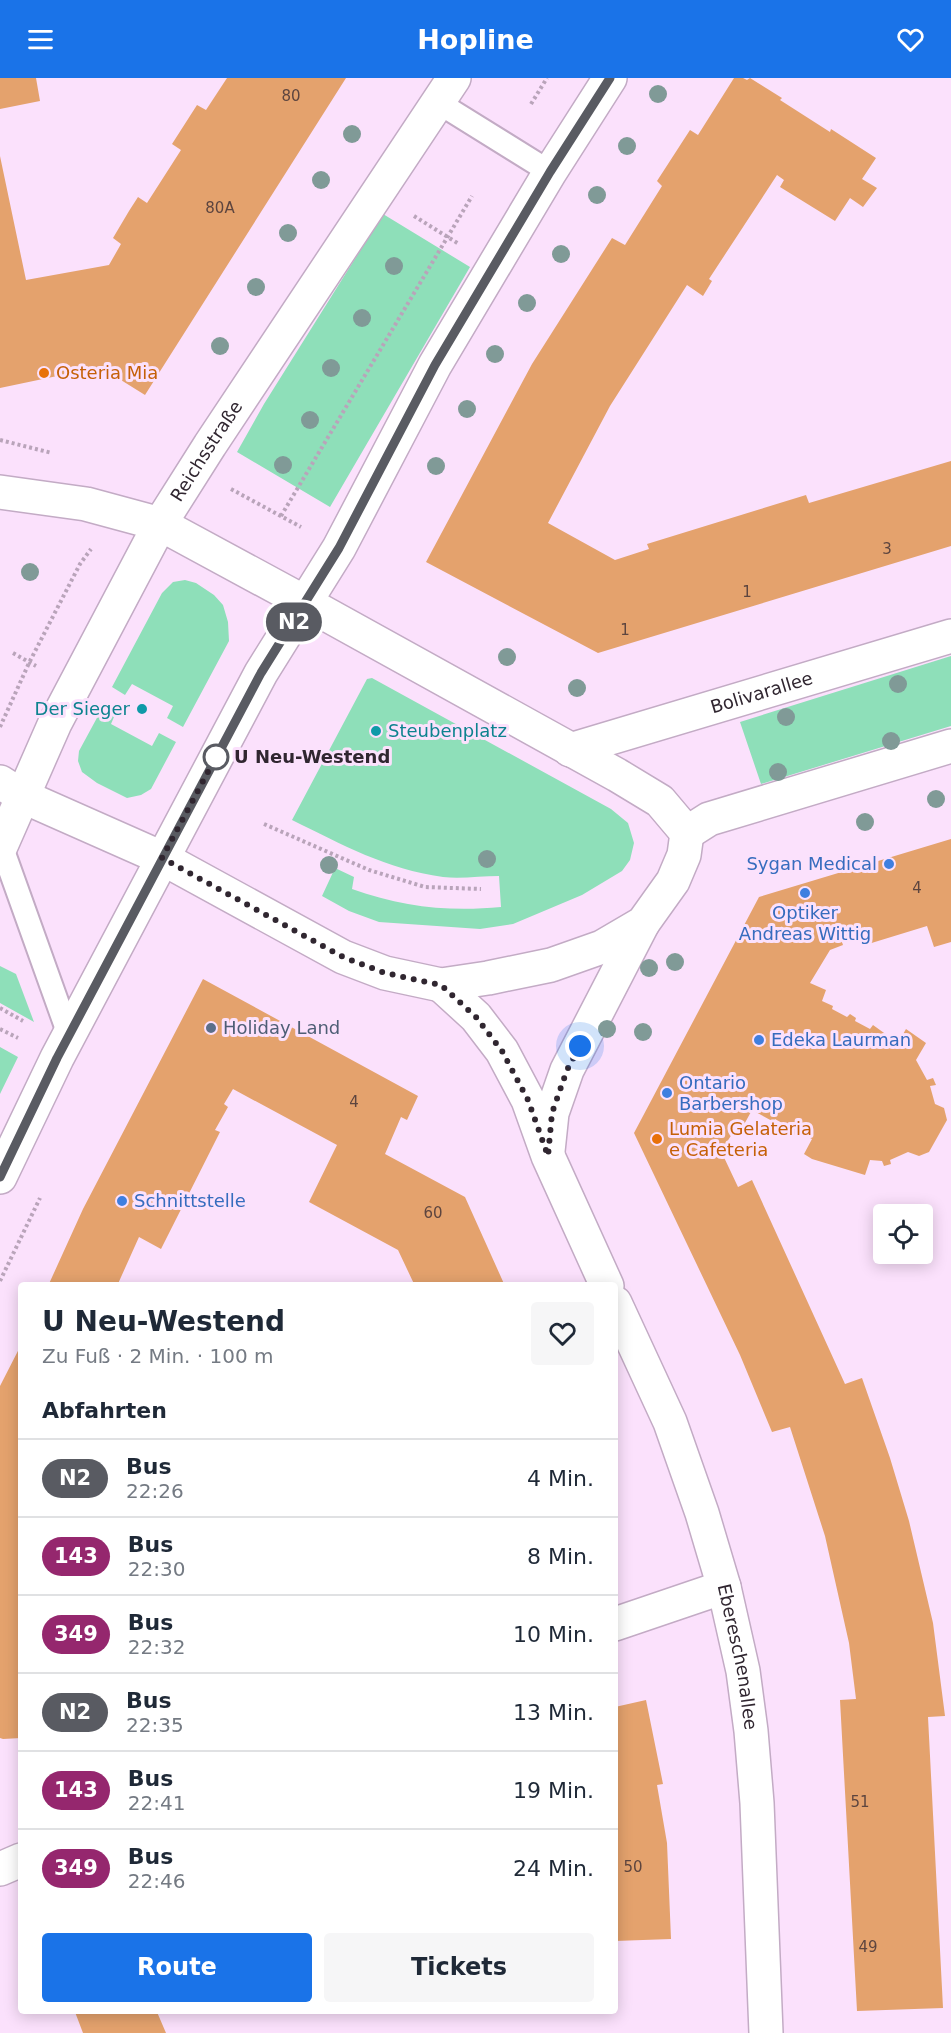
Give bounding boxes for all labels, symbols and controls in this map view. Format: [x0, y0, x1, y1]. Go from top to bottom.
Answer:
icon: menu [24, 23, 57, 56]
icon: heart [894, 23, 927, 56]
text: Hopline [417, 24, 534, 55]
house number: 80 [281, 87, 301, 105]
house number: 80A [205, 199, 235, 217]
place label: Osteria Mia [56, 362, 158, 383]
marker: Osteria Mia [37, 366, 51, 380]
street label: Reichsstraße [166, 397, 246, 505]
house number: 3 [882, 540, 892, 558]
house number: 1 [742, 583, 752, 601]
line badge: N2 [267, 602, 321, 642]
text: N2 [278, 610, 310, 634]
house number: 1 [620, 621, 630, 639]
street label: Bolivarallee [708, 667, 815, 717]
place label: Der Sieger [35, 698, 131, 719]
marker: Der Sieger [135, 702, 149, 716]
place label: Steubenplatz [388, 720, 507, 741]
marker: Steubenplatz [369, 724, 383, 738]
marker: U Neu-Westend [203, 744, 229, 770]
place label: U Neu-Westend [234, 746, 390, 767]
place label: Sygan Medical [746, 853, 877, 874]
marker: Sygan Medical [882, 857, 896, 871]
house number: 4 [912, 879, 922, 897]
marker: Optiker Andreas Wittig [798, 886, 812, 900]
place label: Optiker Andreas Wittig [739, 902, 871, 944]
place label: Holiday Land [223, 1017, 340, 1038]
marker: Holiday Land [204, 1021, 218, 1035]
place label: Edeka Laurman [771, 1029, 911, 1050]
your location [565, 1031, 595, 1061]
marker: Edeka Laurman [752, 1033, 766, 1047]
place label: Ontario Barbershop [679, 1072, 783, 1114]
marker: Ontario Barbershop [660, 1086, 674, 1100]
house number: 4 [349, 1093, 359, 1111]
place label: Lumia Gelateria e Cafeteria [669, 1118, 812, 1160]
marker: Lumia Gelateria e Cafeteria [650, 1132, 664, 1146]
place label: Schnittstelle [134, 1190, 246, 1211]
marker: Schnittstelle [115, 1194, 129, 1208]
house number: 60 [423, 1204, 443, 1222]
map controls [873, 1204, 933, 1264]
button: locate [873, 1204, 933, 1264]
button: heart [531, 1302, 594, 1365]
text: U Neu-Westend [42, 1305, 285, 1338]
text: Zu Fuß · 2 Min. · 100 m [42, 1344, 274, 1368]
text: Abfahrten [42, 1398, 167, 1423]
text: Bus [126, 1454, 172, 1479]
text: N2 [59, 1466, 91, 1490]
text: 4 Min. [527, 1466, 594, 1491]
text: 22:26 [126, 1479, 184, 1503]
text: Bus [128, 1532, 173, 1557]
text: 143 [54, 1544, 98, 1568]
text: 8 Min. [527, 1544, 594, 1569]
text: 22:30 [128, 1557, 185, 1581]
street label: Ebereschenallee [714, 1582, 762, 1731]
text: Bus [128, 1610, 173, 1635]
text: 349 [54, 1622, 98, 1646]
text: 10 Min. [513, 1622, 594, 1647]
text: 22:32 [128, 1635, 185, 1659]
text: Bus [126, 1688, 172, 1713]
text: N2 [59, 1700, 91, 1724]
text: 13 Min. [513, 1700, 594, 1725]
text: 22:35 [126, 1713, 184, 1737]
text: Bus [128, 1766, 173, 1791]
text: 143 [54, 1778, 98, 1802]
text: 19 Min. [513, 1778, 594, 1803]
text: 22:41 [128, 1791, 185, 1815]
house number: 51 [850, 1793, 870, 1811]
text: Bus [128, 1844, 173, 1869]
text: 349 [54, 1856, 98, 1880]
text: 24 Min. [513, 1856, 594, 1881]
house number: 50 [623, 1858, 643, 1876]
text: 22:46 [128, 1869, 185, 1893]
button: Route [42, 1933, 312, 2002]
button: Tickets [324, 1933, 594, 2002]
house number: 49 [858, 1938, 878, 1956]

